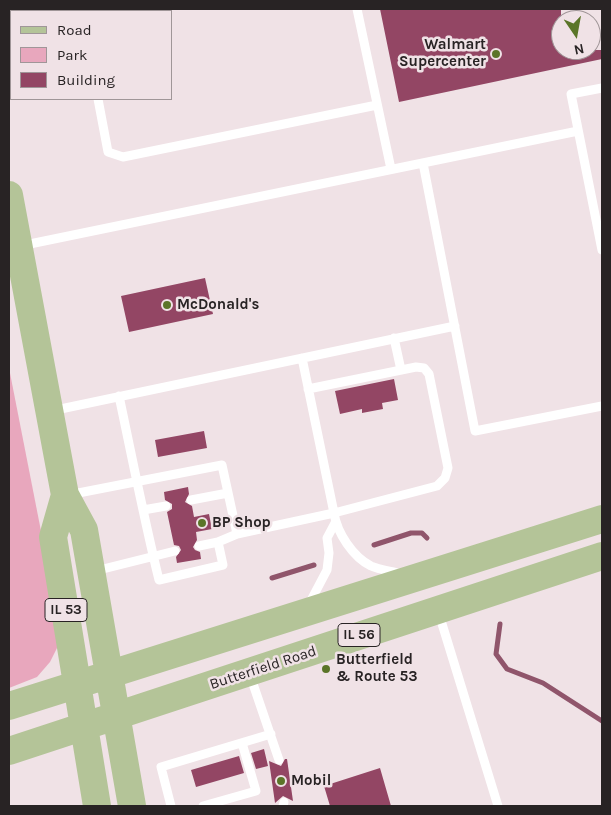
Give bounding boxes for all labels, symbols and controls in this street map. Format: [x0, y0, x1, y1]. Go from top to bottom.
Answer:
legend [10, 10, 172, 100]
north arrow [551, 10, 601, 60]
text: Road [57, 21, 92, 39]
place label: Walmart Supercenter [399, 36, 486, 71]
text: N [572, 40, 586, 59]
text: Park [57, 46, 87, 64]
marker: Walmart Supercenter [490, 48, 502, 60]
text: Building [57, 71, 115, 89]
place label: McDonald's [177, 296, 259, 314]
marker: McDonald's [161, 299, 173, 311]
place label: BP Shop [212, 514, 271, 532]
marker: BP Shop [196, 517, 208, 529]
road number: IL 53 [45, 598, 87, 622]
road number: IL 56 [338, 624, 380, 646]
street label: Butterfield Road [207, 642, 319, 694]
place label: Butterfield & Route 53 [336, 651, 418, 686]
marker: Butterfield & Route 53 [320, 663, 332, 675]
place label: Mobil [291, 772, 331, 790]
marker: Mobil [275, 775, 287, 787]

